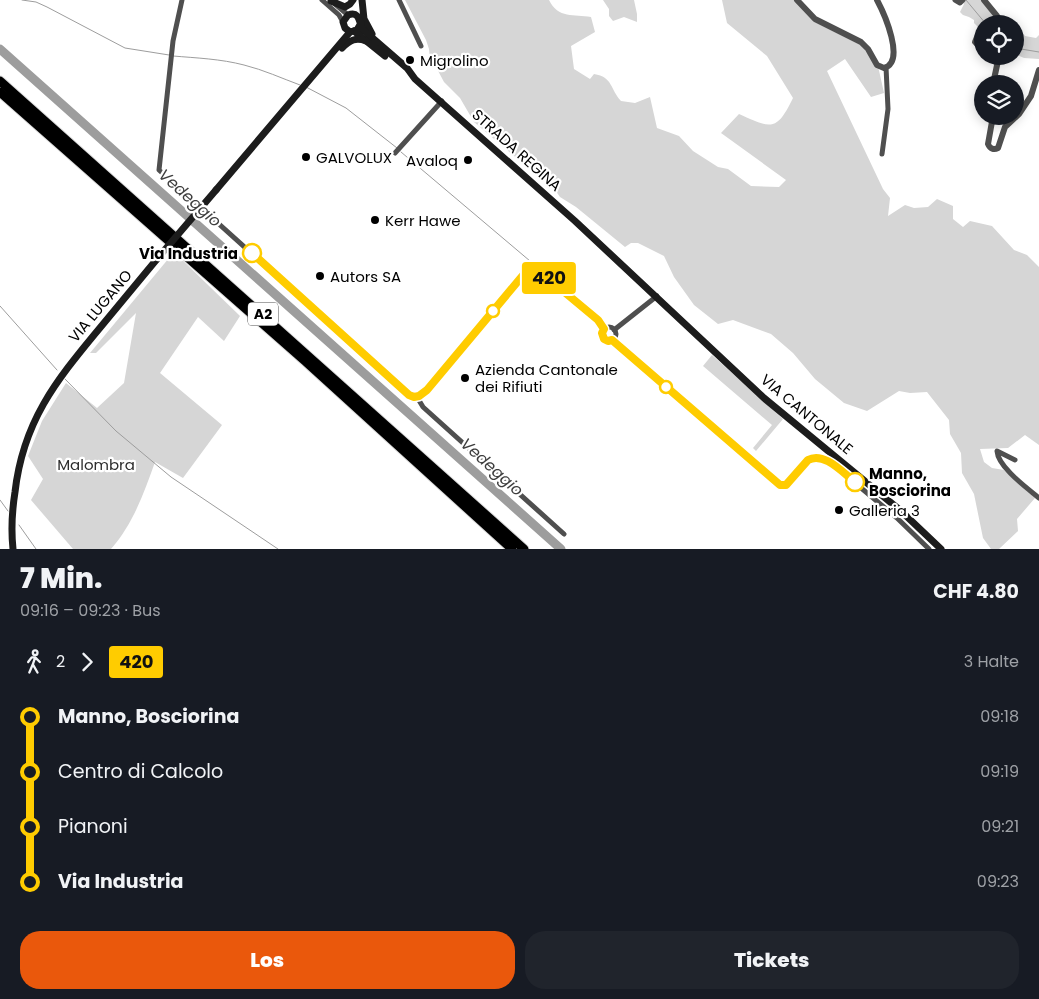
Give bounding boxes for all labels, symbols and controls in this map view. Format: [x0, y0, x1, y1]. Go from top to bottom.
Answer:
map controls [974, 15, 1024, 125]
button: locate [974, 15, 1024, 65]
place label: Migrolino [420, 50, 489, 71]
marker: Migrolino [404, 54, 416, 66]
button: layers [974, 75, 1024, 125]
street label: STRADA REGINA [468, 104, 566, 196]
place label: GALVOLUX [316, 147, 392, 168]
place label: Avaloq [406, 150, 458, 171]
marker: GALVOLUX [300, 151, 312, 163]
marker: Avaloq [462, 154, 474, 166]
water label: Vedeggio [154, 164, 226, 232]
place label: Kerr Hawe [385, 210, 461, 231]
marker: Kerr Hawe [369, 214, 381, 226]
place label: Via Industria [139, 243, 238, 264]
marker: Via Industria [242, 243, 262, 263]
line badge: 420 [520, 262, 578, 294]
street label: VIA LUGANO [63, 265, 137, 347]
text: 420 [532, 265, 566, 290]
place label: Autors SA [330, 266, 401, 287]
marker: Autors SA [314, 270, 326, 282]
road number: A2 [248, 302, 278, 326]
unlabelled marker [486, 304, 500, 318]
place label: Azienda Cantonale dei Rifiuti [475, 359, 618, 397]
street label: VIA CANTONALE [756, 369, 858, 459]
marker: Azienda Cantonale dei Rifiuti [459, 372, 471, 384]
unlabelled marker [659, 380, 673, 394]
water label: Vedeggio [456, 433, 528, 501]
park label: Malombra [57, 454, 135, 475]
place label: Manno, Bosciorina [869, 463, 951, 501]
marker: Manno, Bosciorina [845, 472, 865, 492]
place label: Galleria 3 [849, 500, 920, 521]
marker: Galleria 3 [833, 504, 845, 516]
text: 7 Min. [20, 559, 102, 598]
text: CHF 4.80 [933, 578, 1019, 605]
text: 09:16 – 09:23 · Bus [20, 599, 161, 622]
icon: walk [20, 648, 48, 676]
icon: forward [73, 648, 101, 676]
text: 420 [119, 649, 153, 674]
text: 2 [56, 650, 65, 673]
text: 3 Halte [964, 650, 1019, 673]
text: Manno, Bosciorina [58, 703, 239, 730]
text: 09:18 [980, 705, 1019, 728]
text: Centro di Calcolo [58, 758, 223, 785]
text: 09:19 [980, 760, 1019, 783]
text: Pianoni [58, 813, 128, 840]
text: 09:21 [981, 815, 1019, 838]
text: Via Industria [58, 868, 183, 895]
text: 09:23 [977, 870, 1019, 893]
button: Los [20, 931, 515, 989]
button: Tickets [525, 931, 1019, 989]

